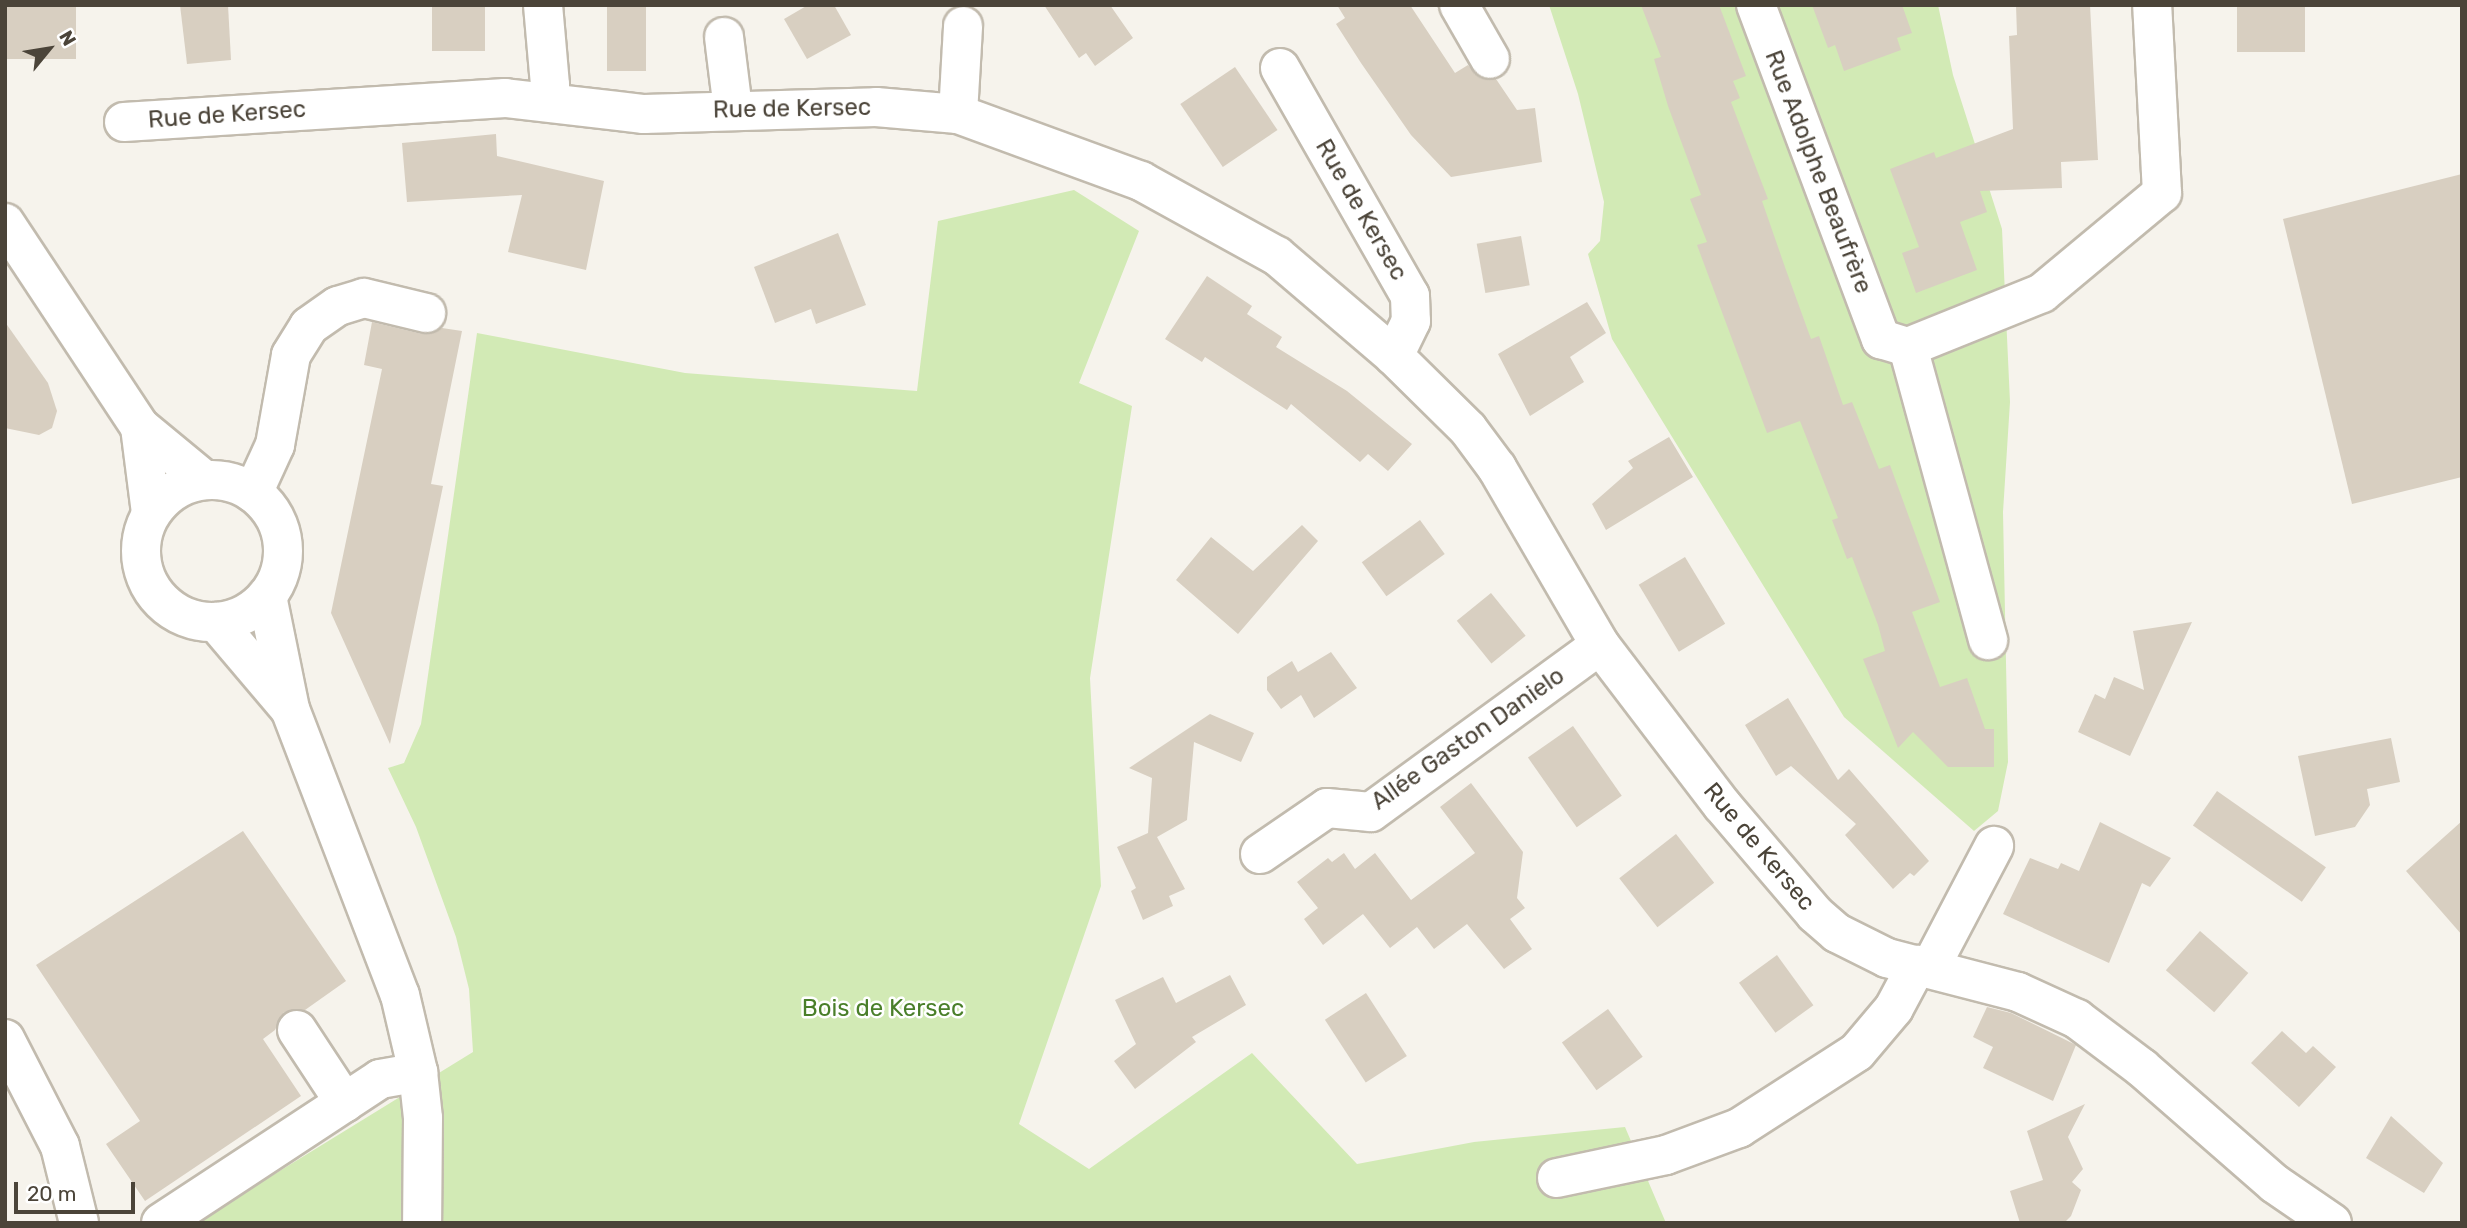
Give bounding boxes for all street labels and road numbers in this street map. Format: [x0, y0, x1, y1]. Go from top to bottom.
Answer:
street label: Rue Adolphe Beaufrère [1758, 46, 1878, 298]
street label: Rue de Kersec [713, 93, 871, 125]
street label: Rue de Kersec [147, 95, 307, 135]
street label: Rue de Kersec [1309, 134, 1413, 286]
street label: Allée Gaston Danielo [1366, 662, 1570, 816]
street label: Rue de Kersec [1697, 777, 1821, 917]

